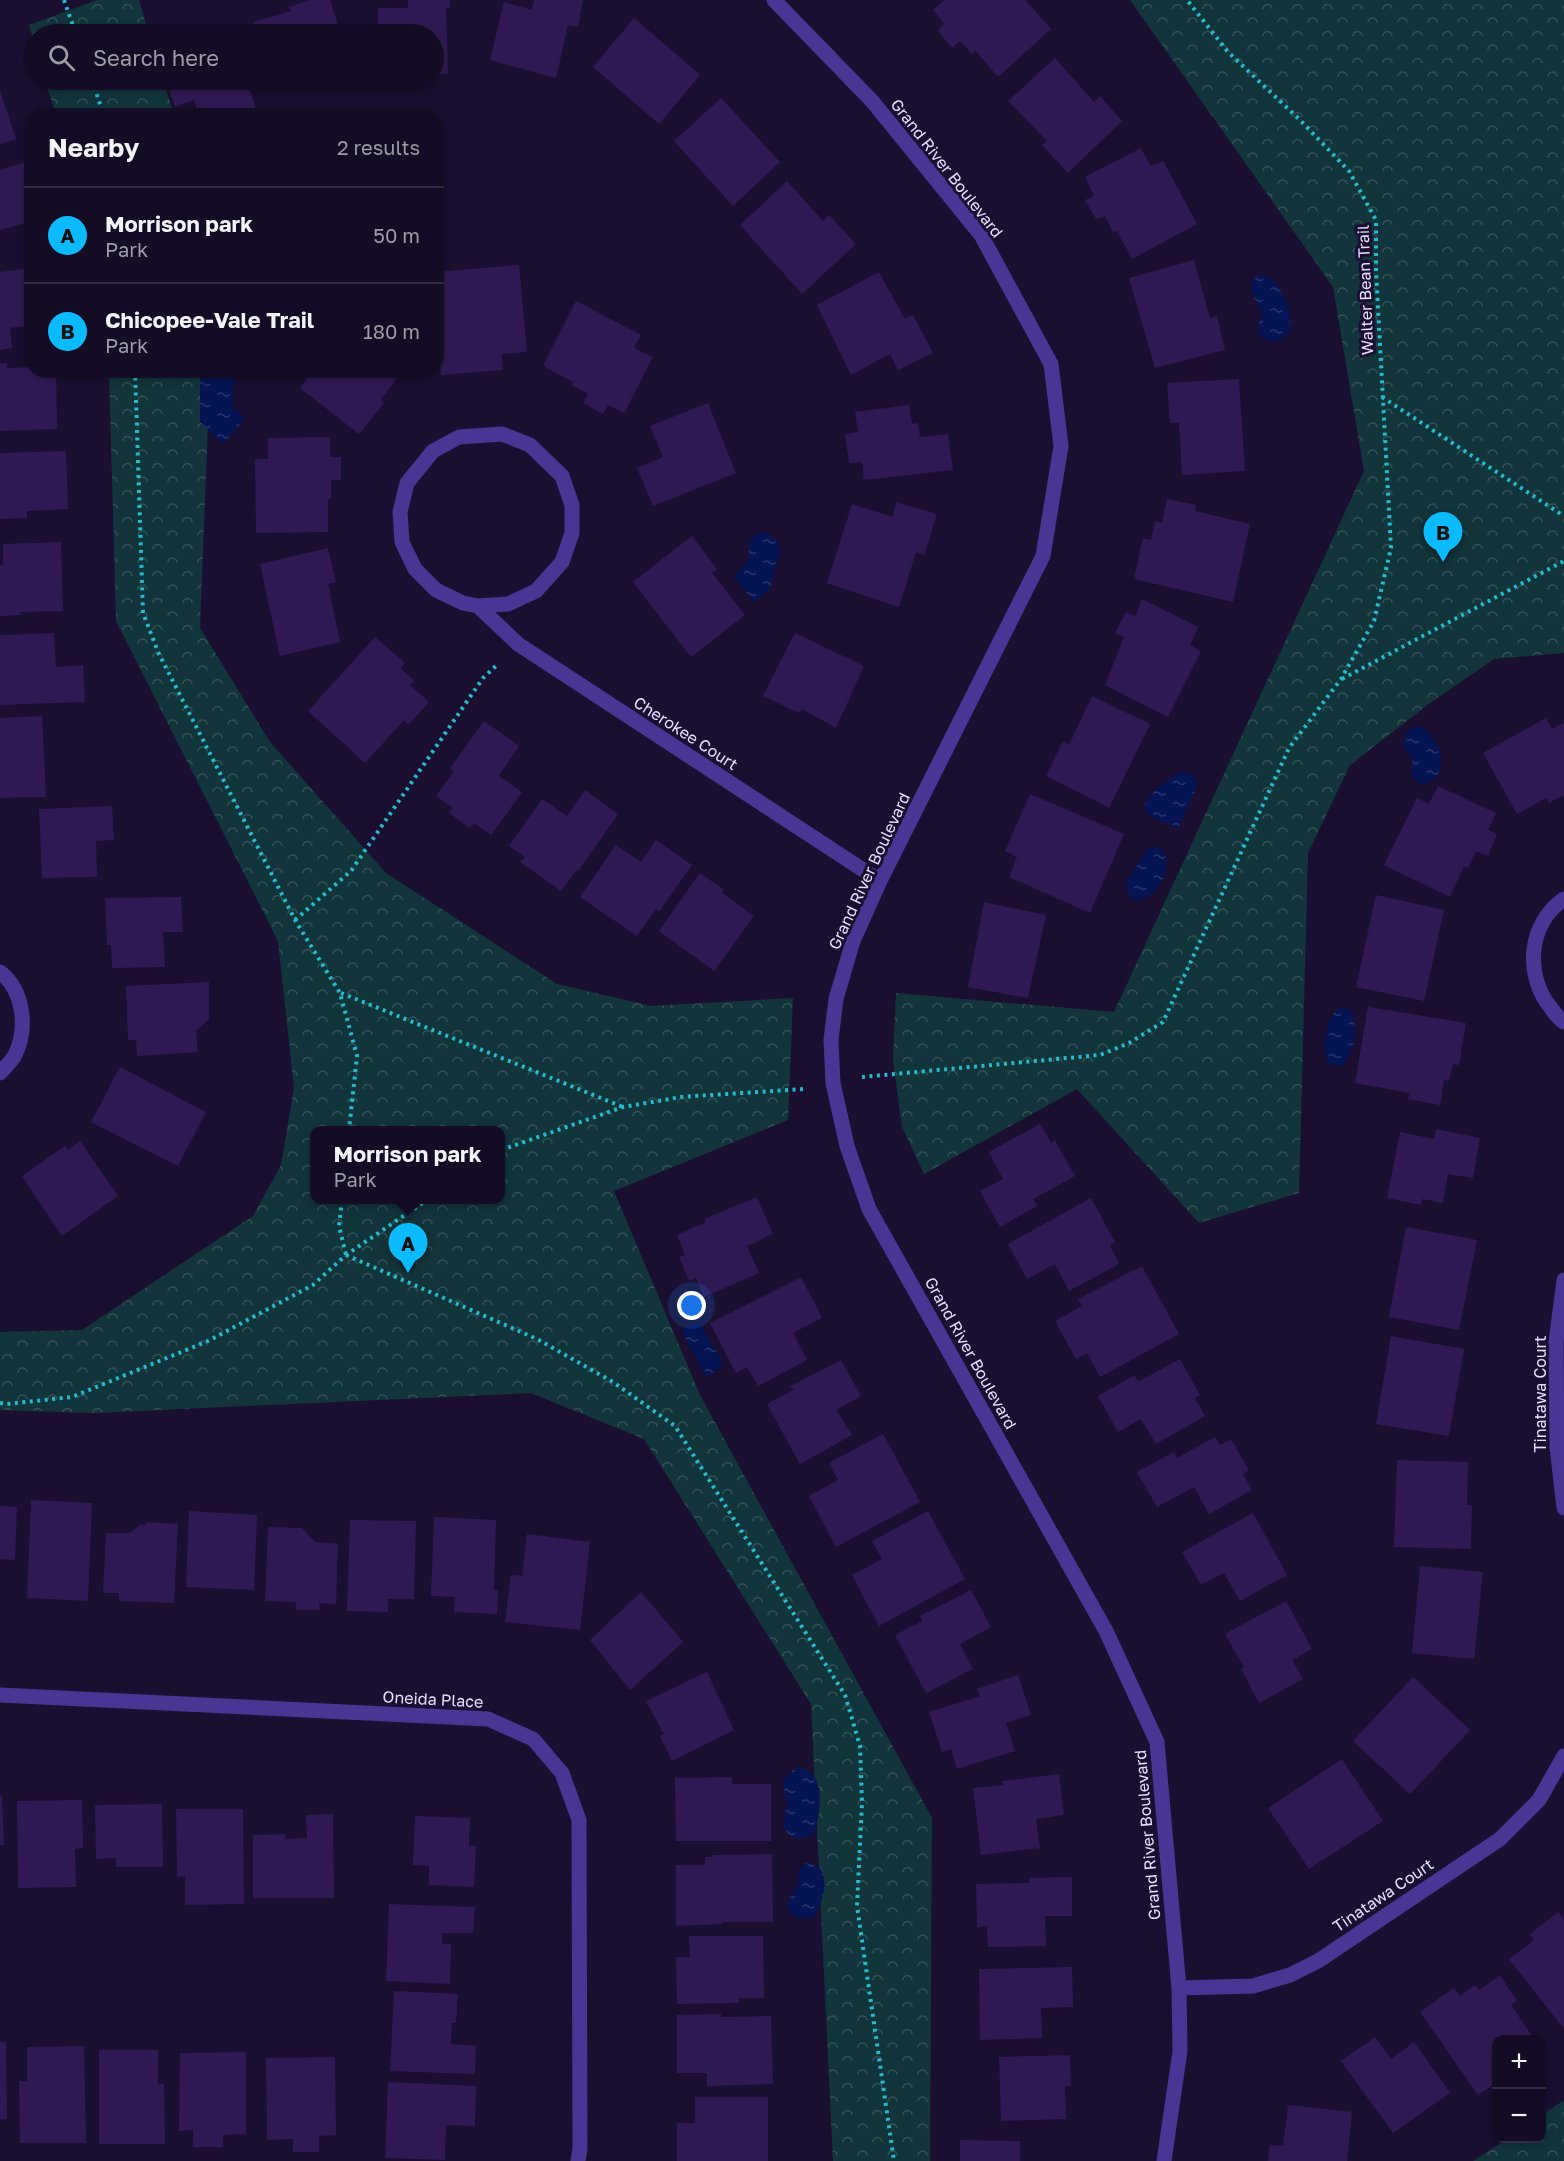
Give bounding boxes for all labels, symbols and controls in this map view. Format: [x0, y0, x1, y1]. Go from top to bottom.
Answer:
search box [24, 24, 444, 90]
icon: search [45, 41, 78, 74]
text: Search here [93, 44, 219, 71]
street label: Grand River Boulevard [887, 95, 1007, 241]
text: Nearby [48, 132, 139, 163]
text: 2 results [337, 135, 420, 159]
text: Morrison park [105, 210, 253, 237]
text: A [60, 223, 75, 247]
text: 50 m [373, 223, 420, 247]
street label: Walter Bean Trail [1353, 225, 1377, 355]
text: Park [105, 237, 148, 261]
text: Chicopee-Vale Trail [105, 306, 314, 333]
text: B [60, 319, 75, 343]
text: 180 m [363, 319, 420, 343]
text: Park [105, 333, 148, 357]
pin: B [1424, 512, 1462, 562]
street label: Cherokee Court [630, 692, 742, 774]
street label: Grand River Boulevard [824, 789, 914, 953]
popup [310, 1126, 505, 1204]
text: Morrison park [334, 1140, 481, 1167]
text: Park [334, 1167, 377, 1191]
pin: A [388, 1224, 428, 1273]
street label: Grand River Boulevard [921, 1273, 1021, 1433]
your location [677, 1291, 706, 1320]
street label: Tinatawa Court [1530, 1335, 1550, 1453]
street label: Oneida Place [382, 1686, 484, 1712]
street label: Grand River Boulevard [1130, 1749, 1164, 1921]
street label: Tinatawa Court [1329, 1854, 1437, 1936]
map controls [1492, 2035, 1546, 2143]
button: + [1492, 2035, 1546, 2089]
button: − [1492, 2089, 1546, 2143]

